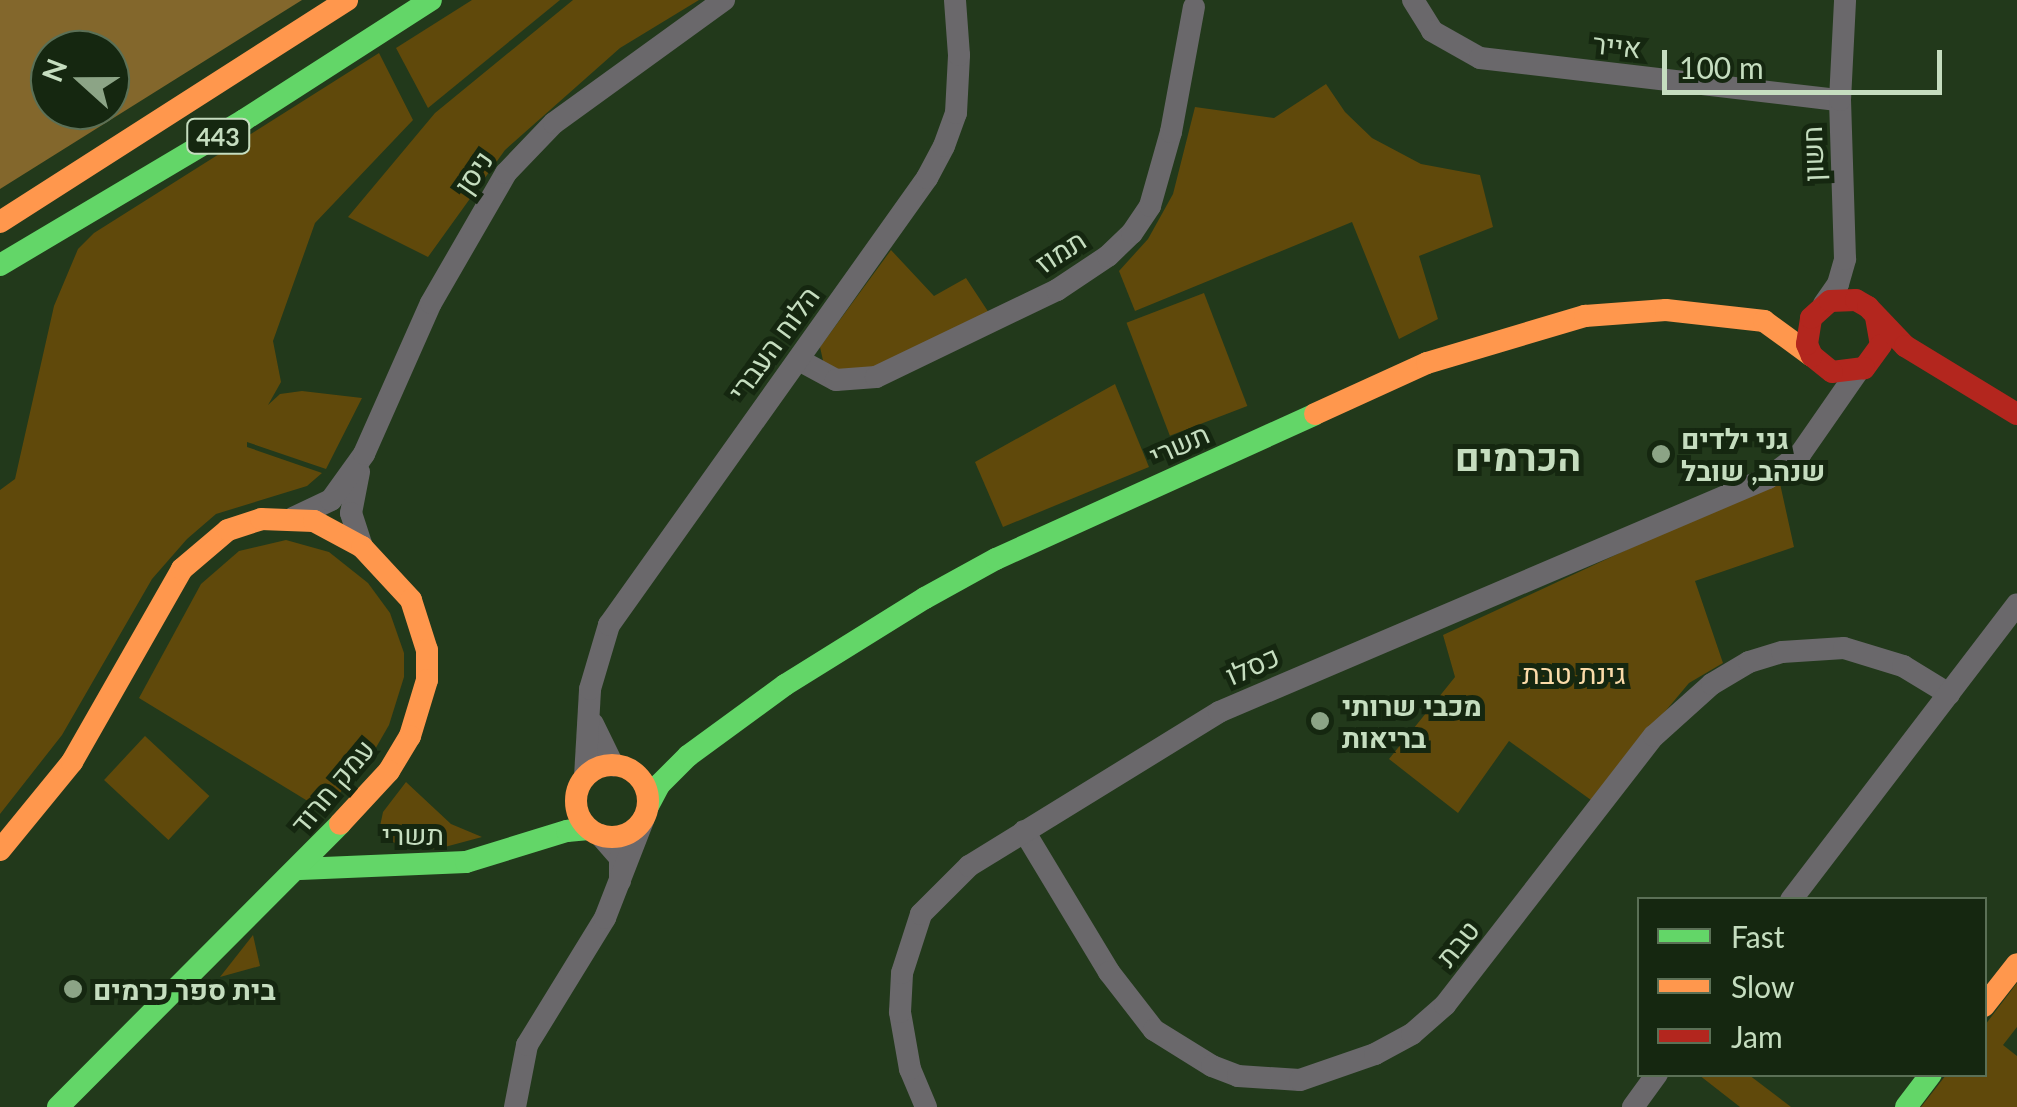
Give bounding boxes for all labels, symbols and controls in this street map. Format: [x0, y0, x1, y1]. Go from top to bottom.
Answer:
street label: אייר [1591, 26, 1643, 64]
north arrow [30, 30, 130, 130]
scale bar [1667, 30, 1947, 92]
text: 100 m [1679, 49, 1764, 85]
text: N [34, 54, 74, 86]
road number: 443 [186, 116, 250, 156]
street label: חשון [1794, 126, 1830, 182]
street label: ניסן [446, 144, 500, 200]
street label: תמוז [1028, 222, 1092, 280]
street label: הלוח העברי [720, 279, 826, 407]
street label: תשרי [1144, 416, 1214, 472]
place label: גני ילדים שנהב, שובל [1681, 421, 1825, 487]
district label: הכרמים [1455, 434, 1581, 480]
marker: גני ילדים שנהב, שובל [1650, 443, 1672, 465]
street label: כסלו [1220, 638, 1284, 692]
park label: גינת טבת [1522, 656, 1626, 690]
place label: מכבי שרותי בריאות [1342, 688, 1482, 754]
marker: מכבי שרותי בריאות [1307, 708, 1333, 734]
street label: עמק חרוד [283, 732, 381, 840]
street label: תשרי [382, 817, 444, 851]
legend [1637, 897, 1987, 1077]
street label: טבת [1428, 913, 1486, 973]
text: Fast [1731, 918, 1785, 954]
text: Slow [1731, 968, 1794, 1004]
place label: בית ספר כרמים [93, 972, 276, 1006]
marker: בית ספר כרמים [62, 978, 84, 1000]
text: Jam [1731, 1018, 1783, 1054]

